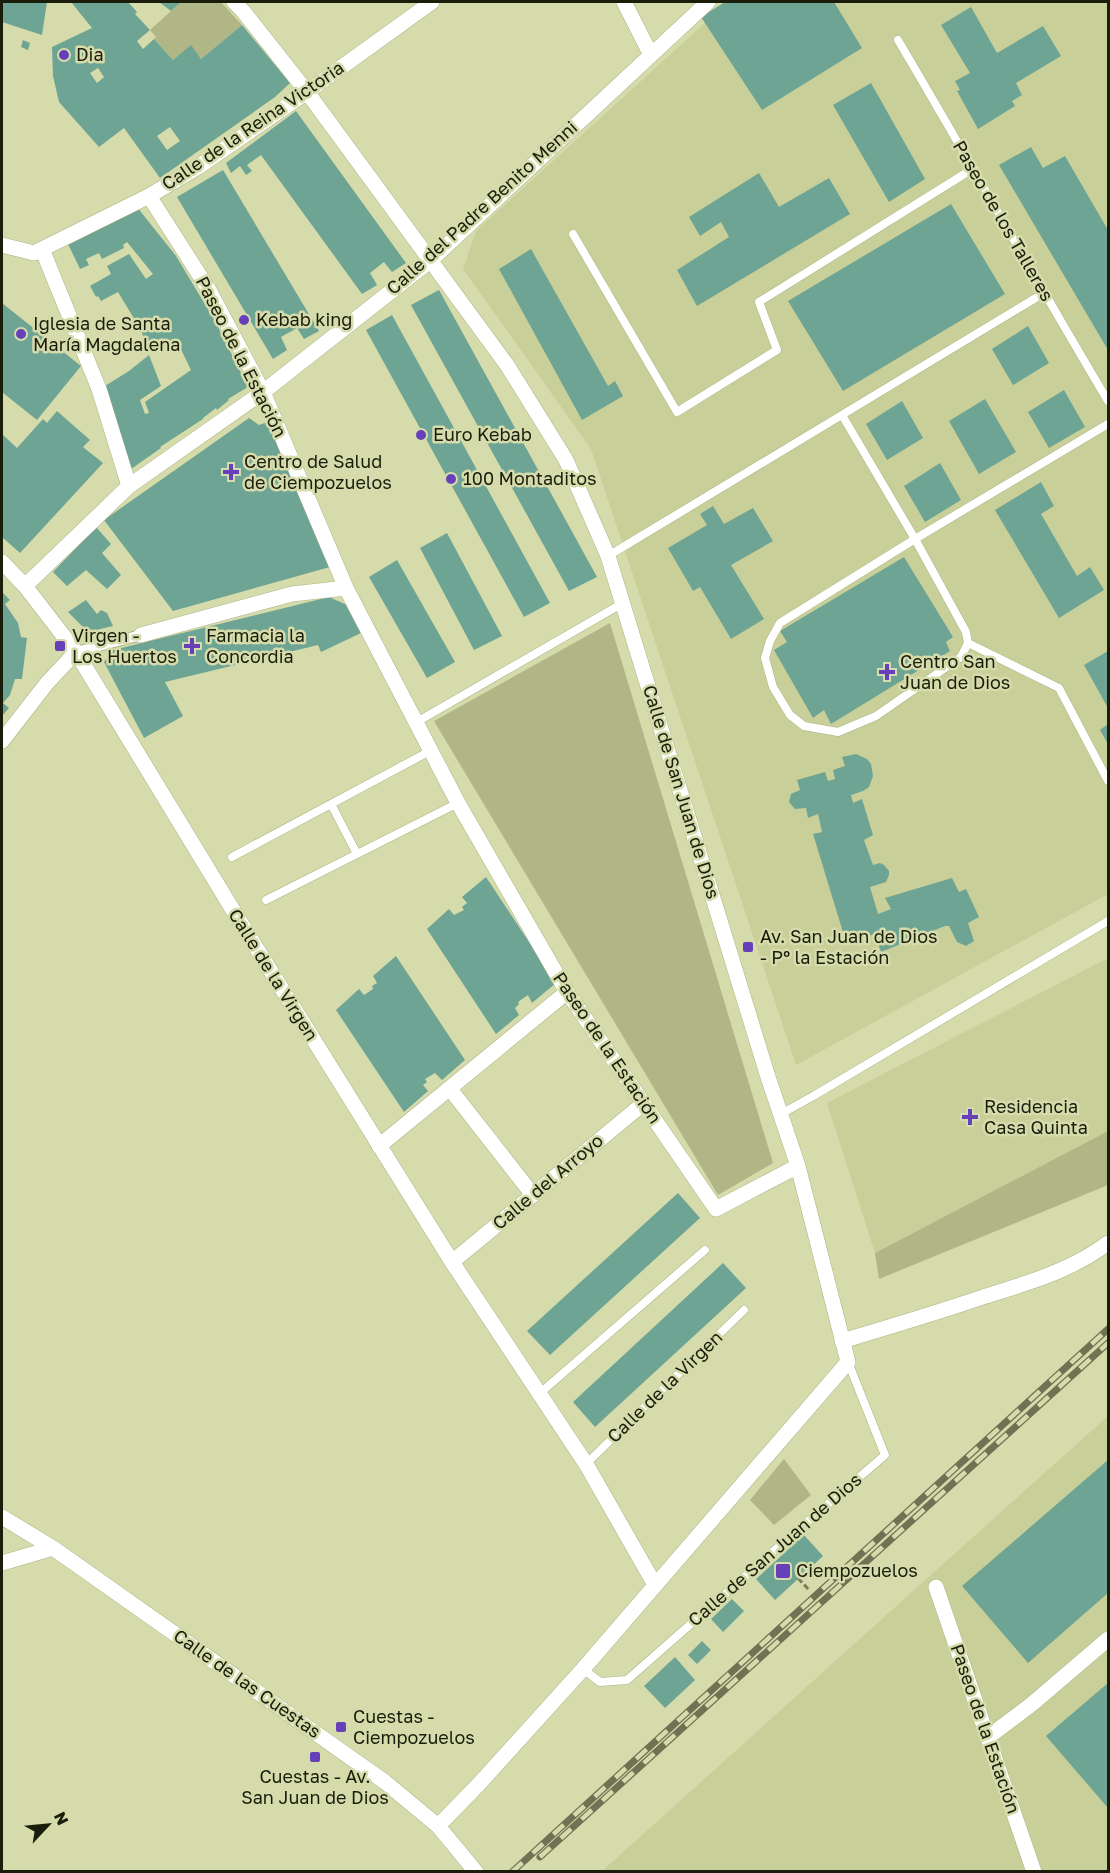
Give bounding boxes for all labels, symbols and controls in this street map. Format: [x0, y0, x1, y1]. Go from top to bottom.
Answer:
place label: Dia [76, 43, 104, 65]
marker: Dia [57, 48, 71, 62]
street label: Calle de la Reina Victoria [157, 56, 348, 194]
street label: Calle del Padre Benito Menni [381, 116, 581, 299]
street label: Paseo de los Talleres [949, 136, 1059, 305]
street label: Paseo de la Estación [192, 272, 292, 441]
place label: Kebab king [256, 308, 352, 330]
place label: Iglesia de Santa María Magdalena [33, 312, 180, 355]
marker: Kebab king [237, 313, 251, 327]
marker: Iglesia de Santa María Magdalena [14, 327, 28, 341]
place label: Euro Kebab [433, 423, 532, 445]
marker: Euro Kebab [414, 428, 428, 442]
place label: Centro de Salud de Ciempozuelos [244, 450, 392, 493]
marker: Centro de Salud de Ciempozuelos [222, 463, 240, 481]
place label: 100 Montaditos [463, 467, 597, 489]
marker: 100 Montaditos [444, 472, 458, 486]
place label: Virgen - Los Huertos [72, 624, 177, 667]
place label: Farmacia la Concordia [206, 624, 305, 667]
marker: Farmacia la Concordia [183, 637, 201, 655]
marker: Virgen - Los Huertos [53, 639, 67, 653]
place label: Centro San Juan de Dios [900, 650, 1010, 693]
marker: Centro San Juan de Dios [878, 663, 896, 681]
street label: Calle de San Juan de Dios [639, 682, 725, 901]
street label: Calle de la Virgen [224, 904, 323, 1045]
place label: Av. San Juan de Dios - Pº la Estación [760, 925, 938, 968]
marker: Av. San Juan de Dios - Pº la Estación [741, 940, 755, 954]
street label: Paseo de la Estación [549, 968, 667, 1127]
place label: Residencia Casa Quinta [984, 1095, 1088, 1138]
marker: Residencia Casa Quinta [961, 1108, 979, 1126]
street label: Calle del Arroyo [488, 1129, 607, 1234]
street label: Calle de la Virgen [602, 1326, 726, 1447]
street label: Calle de San Juan de Dios [683, 1468, 865, 1630]
place label: Ciempozuelos [796, 1559, 918, 1581]
marker: Ciempozuelos [774, 1562, 792, 1580]
street label: Calle de las Cuestas [170, 1624, 325, 1742]
street label: Paseo de la Estación [947, 1641, 1025, 1816]
place label: Cuestas - Ciempozuelos [353, 1705, 475, 1748]
marker: Cuestas - Ciempozuelos [334, 1720, 348, 1734]
marker: Cuestas - Av. San Juan de Dios [308, 1750, 322, 1764]
place label: Cuestas - Av. San Juan de Dios [241, 1765, 389, 1808]
north arrow [18, 1795, 78, 1855]
text: N [50, 1809, 73, 1828]

